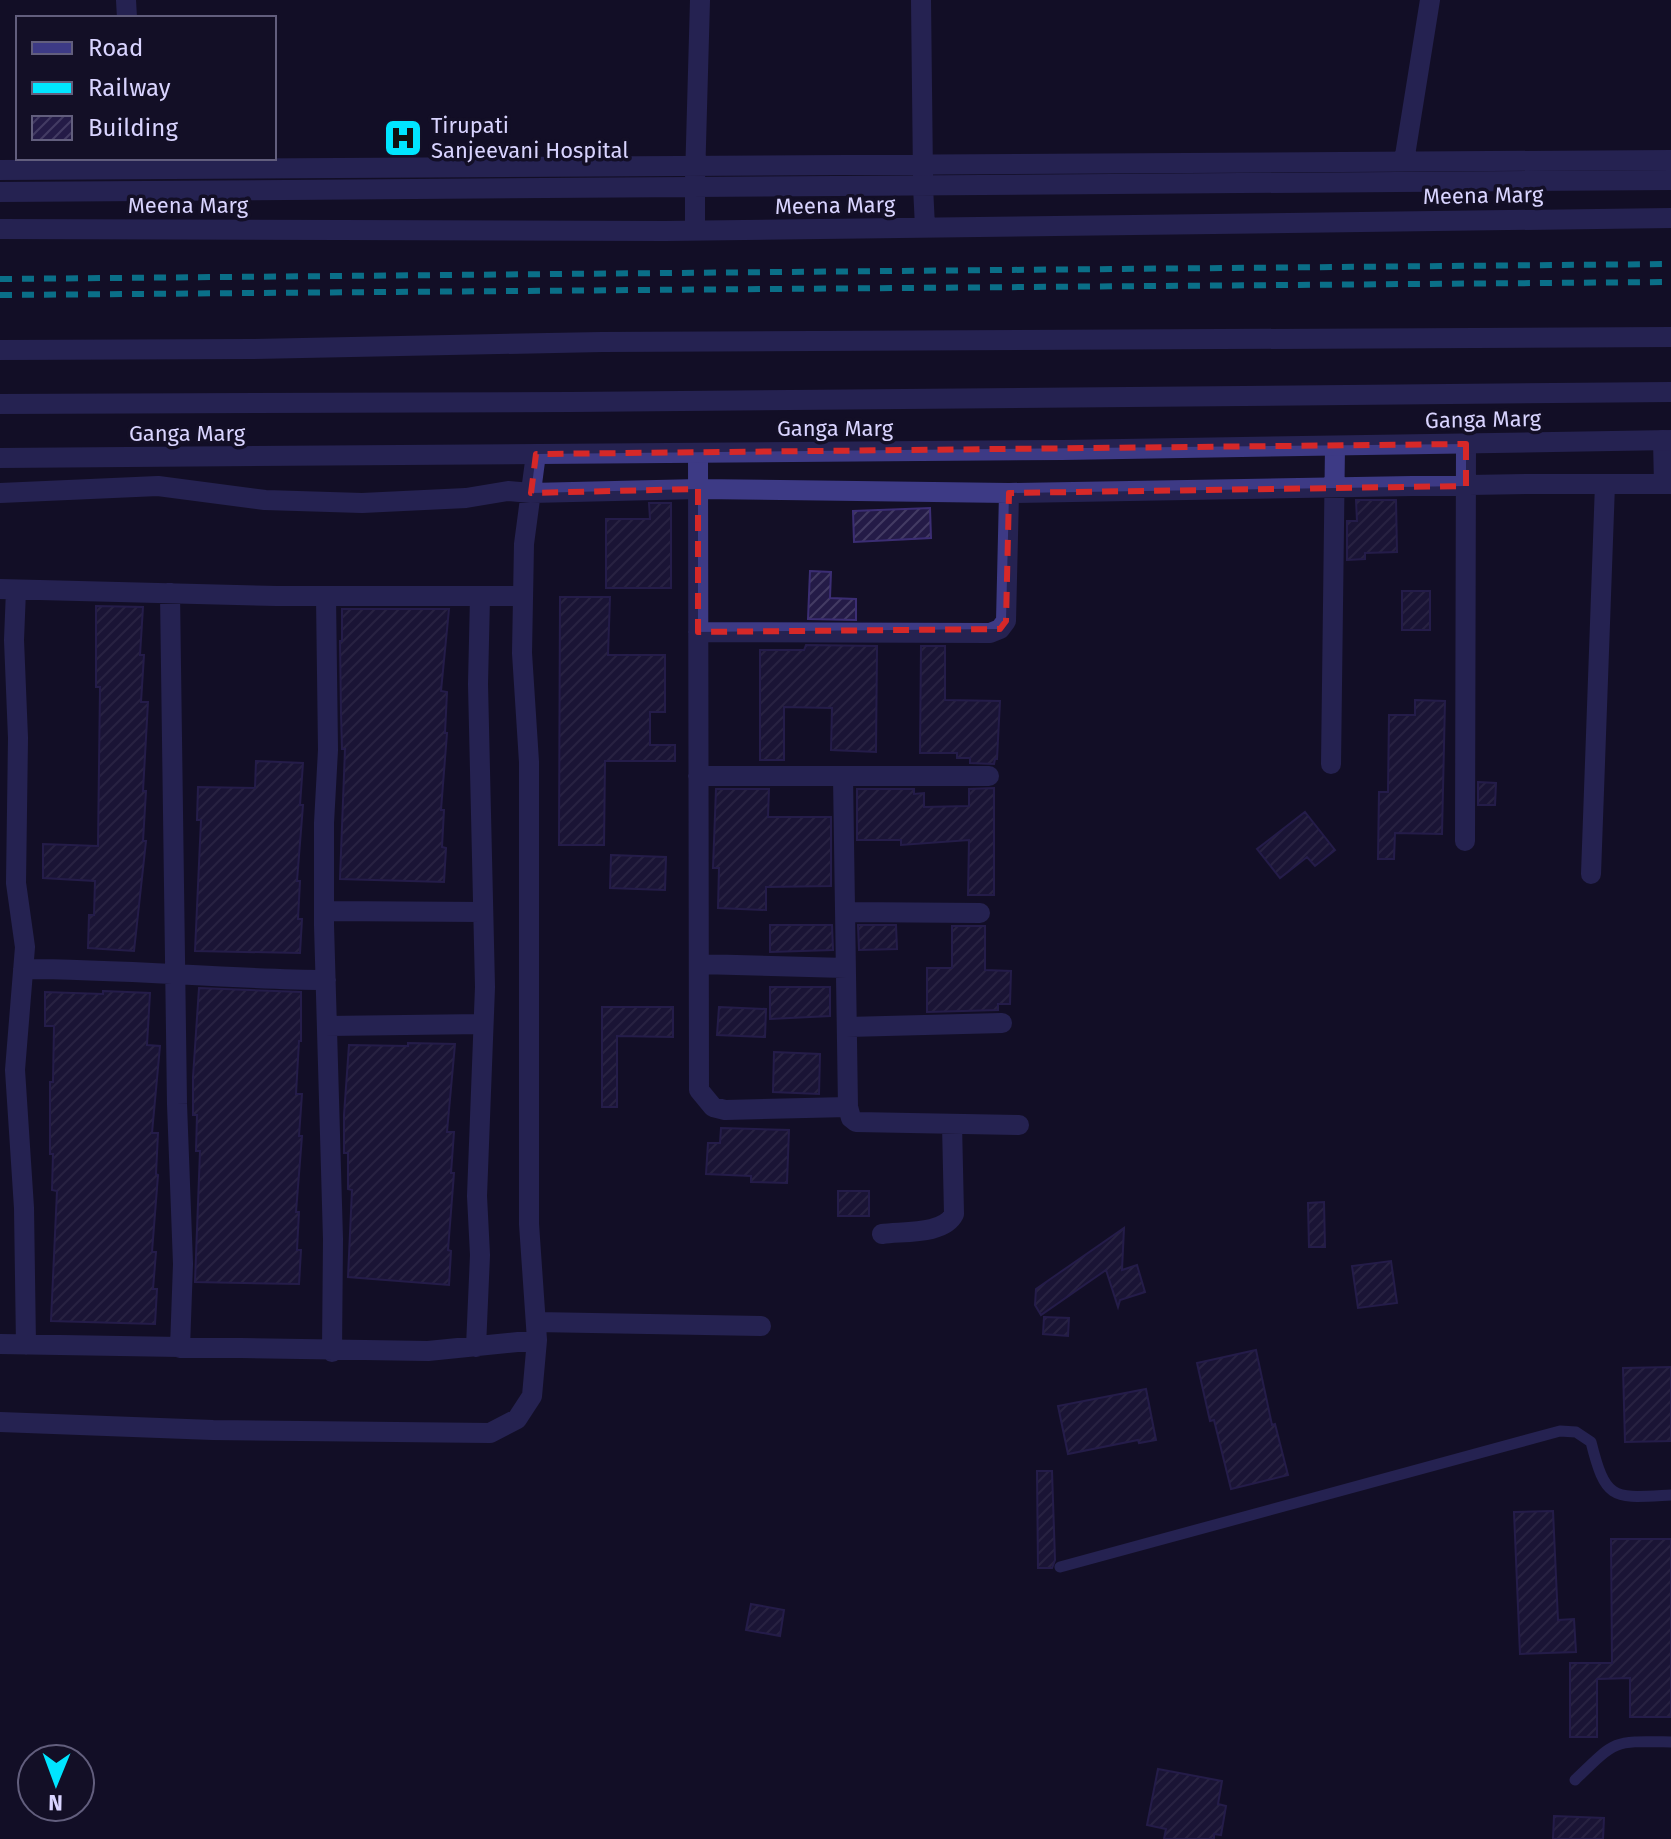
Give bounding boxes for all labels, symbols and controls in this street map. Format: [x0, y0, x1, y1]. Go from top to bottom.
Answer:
legend [16, 16, 276, 160]
text: Road [88, 34, 143, 62]
text: Railway [88, 74, 171, 102]
place label: Tirupati Sanjeevani Hospital [431, 112, 629, 164]
text: Building [88, 114, 178, 142]
hospital icon: Tirupati Sanjeevani Hospital [382, 117, 424, 159]
street label: Meena Marg [1423, 181, 1544, 210]
street label: Meena Marg [775, 191, 896, 220]
street label: Meena Marg [128, 192, 249, 219]
street label: Ganga Marg [1425, 405, 1542, 434]
street label: Ganga Marg [777, 415, 894, 442]
street label: Ganga Marg [129, 420, 246, 447]
north arrow [16, 1743, 96, 1823]
text: N [48, 1789, 63, 1816]

